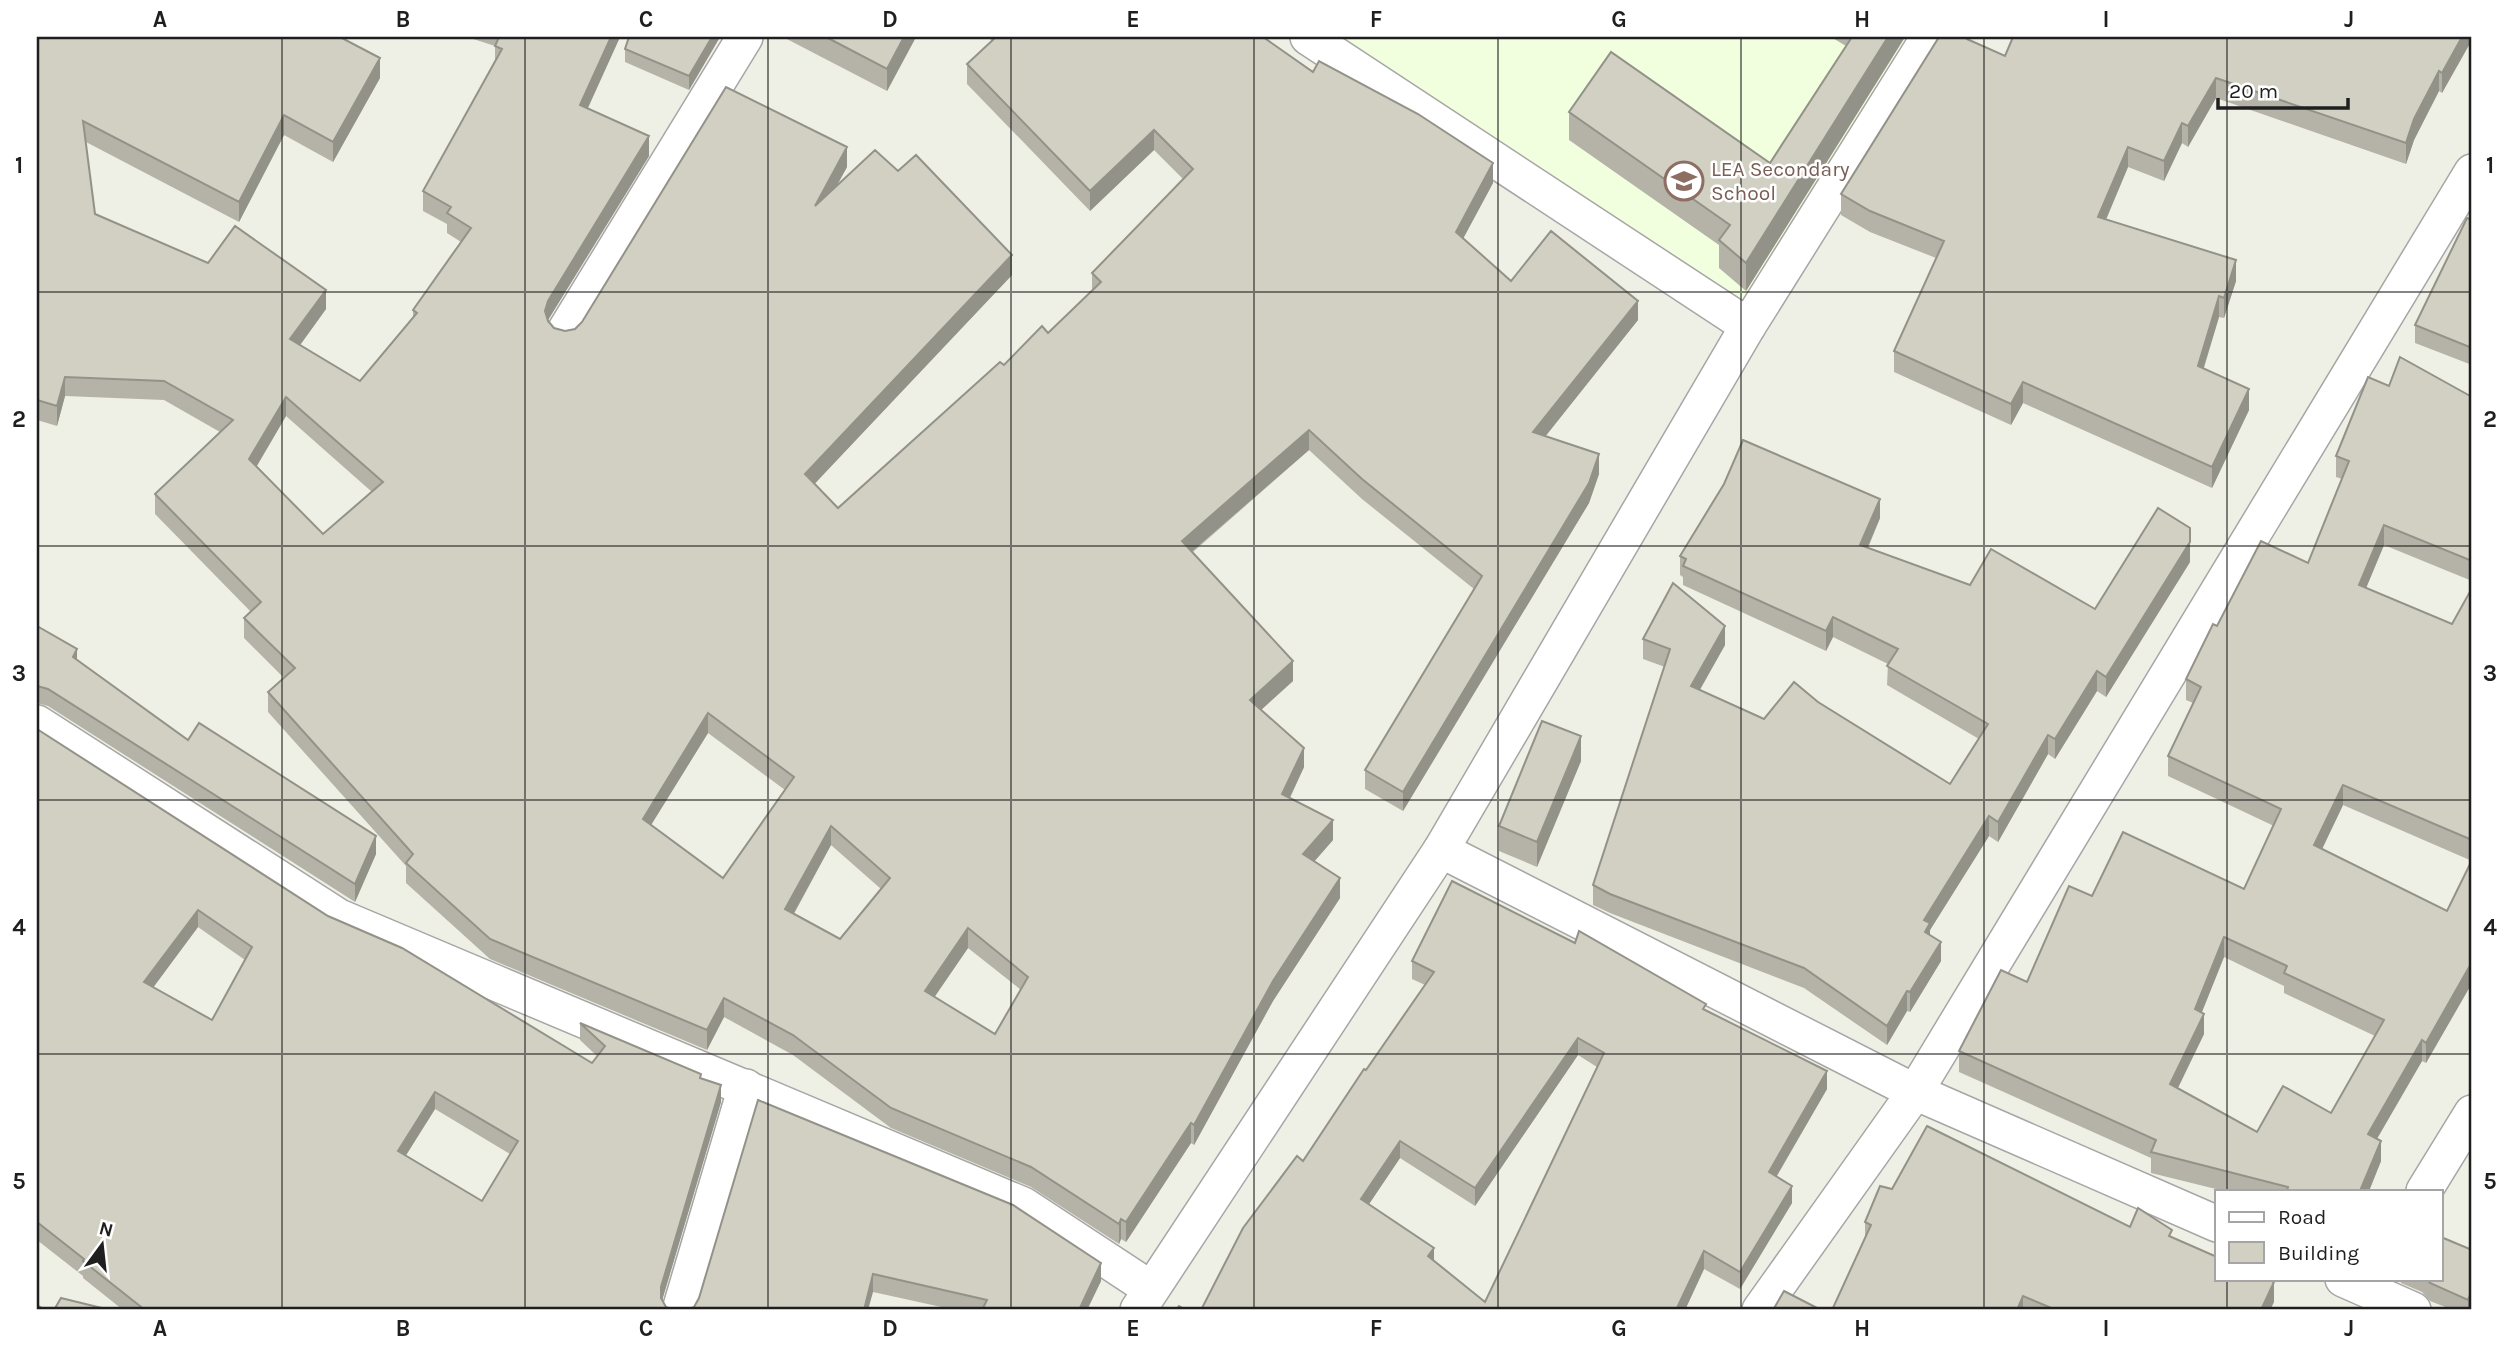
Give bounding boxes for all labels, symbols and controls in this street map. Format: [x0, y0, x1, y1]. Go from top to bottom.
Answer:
text: A [153, 6, 167, 33]
text: B [396, 6, 410, 33]
text: C [639, 6, 653, 33]
text: D [882, 6, 898, 33]
text: E [1126, 6, 1140, 33]
text: F [1370, 6, 1382, 33]
text: G [1611, 6, 1627, 33]
text: H [1854, 6, 1870, 33]
text: I [2102, 6, 2110, 33]
text: J [2344, 6, 2354, 33]
scale bar [2218, 66, 2348, 110]
text: 20 m [2229, 79, 2278, 103]
text: 1 [15, 152, 23, 179]
text: 1 [2486, 152, 2494, 179]
place label: LEA Secondary School [1711, 157, 1850, 205]
school or university icon: LEA Secondary School [1663, 160, 1705, 202]
text: 2 [12, 406, 26, 433]
text: 2 [2483, 406, 2497, 433]
text: 3 [12, 660, 26, 687]
text: 3 [2483, 660, 2497, 687]
text: 4 [12, 914, 26, 941]
text: 4 [2483, 914, 2497, 941]
text: 5 [12, 1168, 26, 1195]
text: 5 [2483, 1168, 2497, 1195]
legend [2215, 1190, 2442, 1280]
text: Road [2278, 1205, 2326, 1229]
north arrow [66, 1210, 136, 1280]
text: N [97, 1217, 116, 1242]
text: Building [2278, 1241, 2359, 1265]
text: A [153, 1315, 167, 1342]
text: B [396, 1315, 410, 1342]
text: C [639, 1315, 653, 1342]
text: D [882, 1315, 898, 1342]
text: E [1126, 1315, 1140, 1342]
text: F [1370, 1315, 1382, 1342]
text: G [1611, 1315, 1627, 1342]
text: H [1854, 1315, 1870, 1342]
text: I [2102, 1315, 2110, 1342]
text: J [2344, 1315, 2354, 1342]

